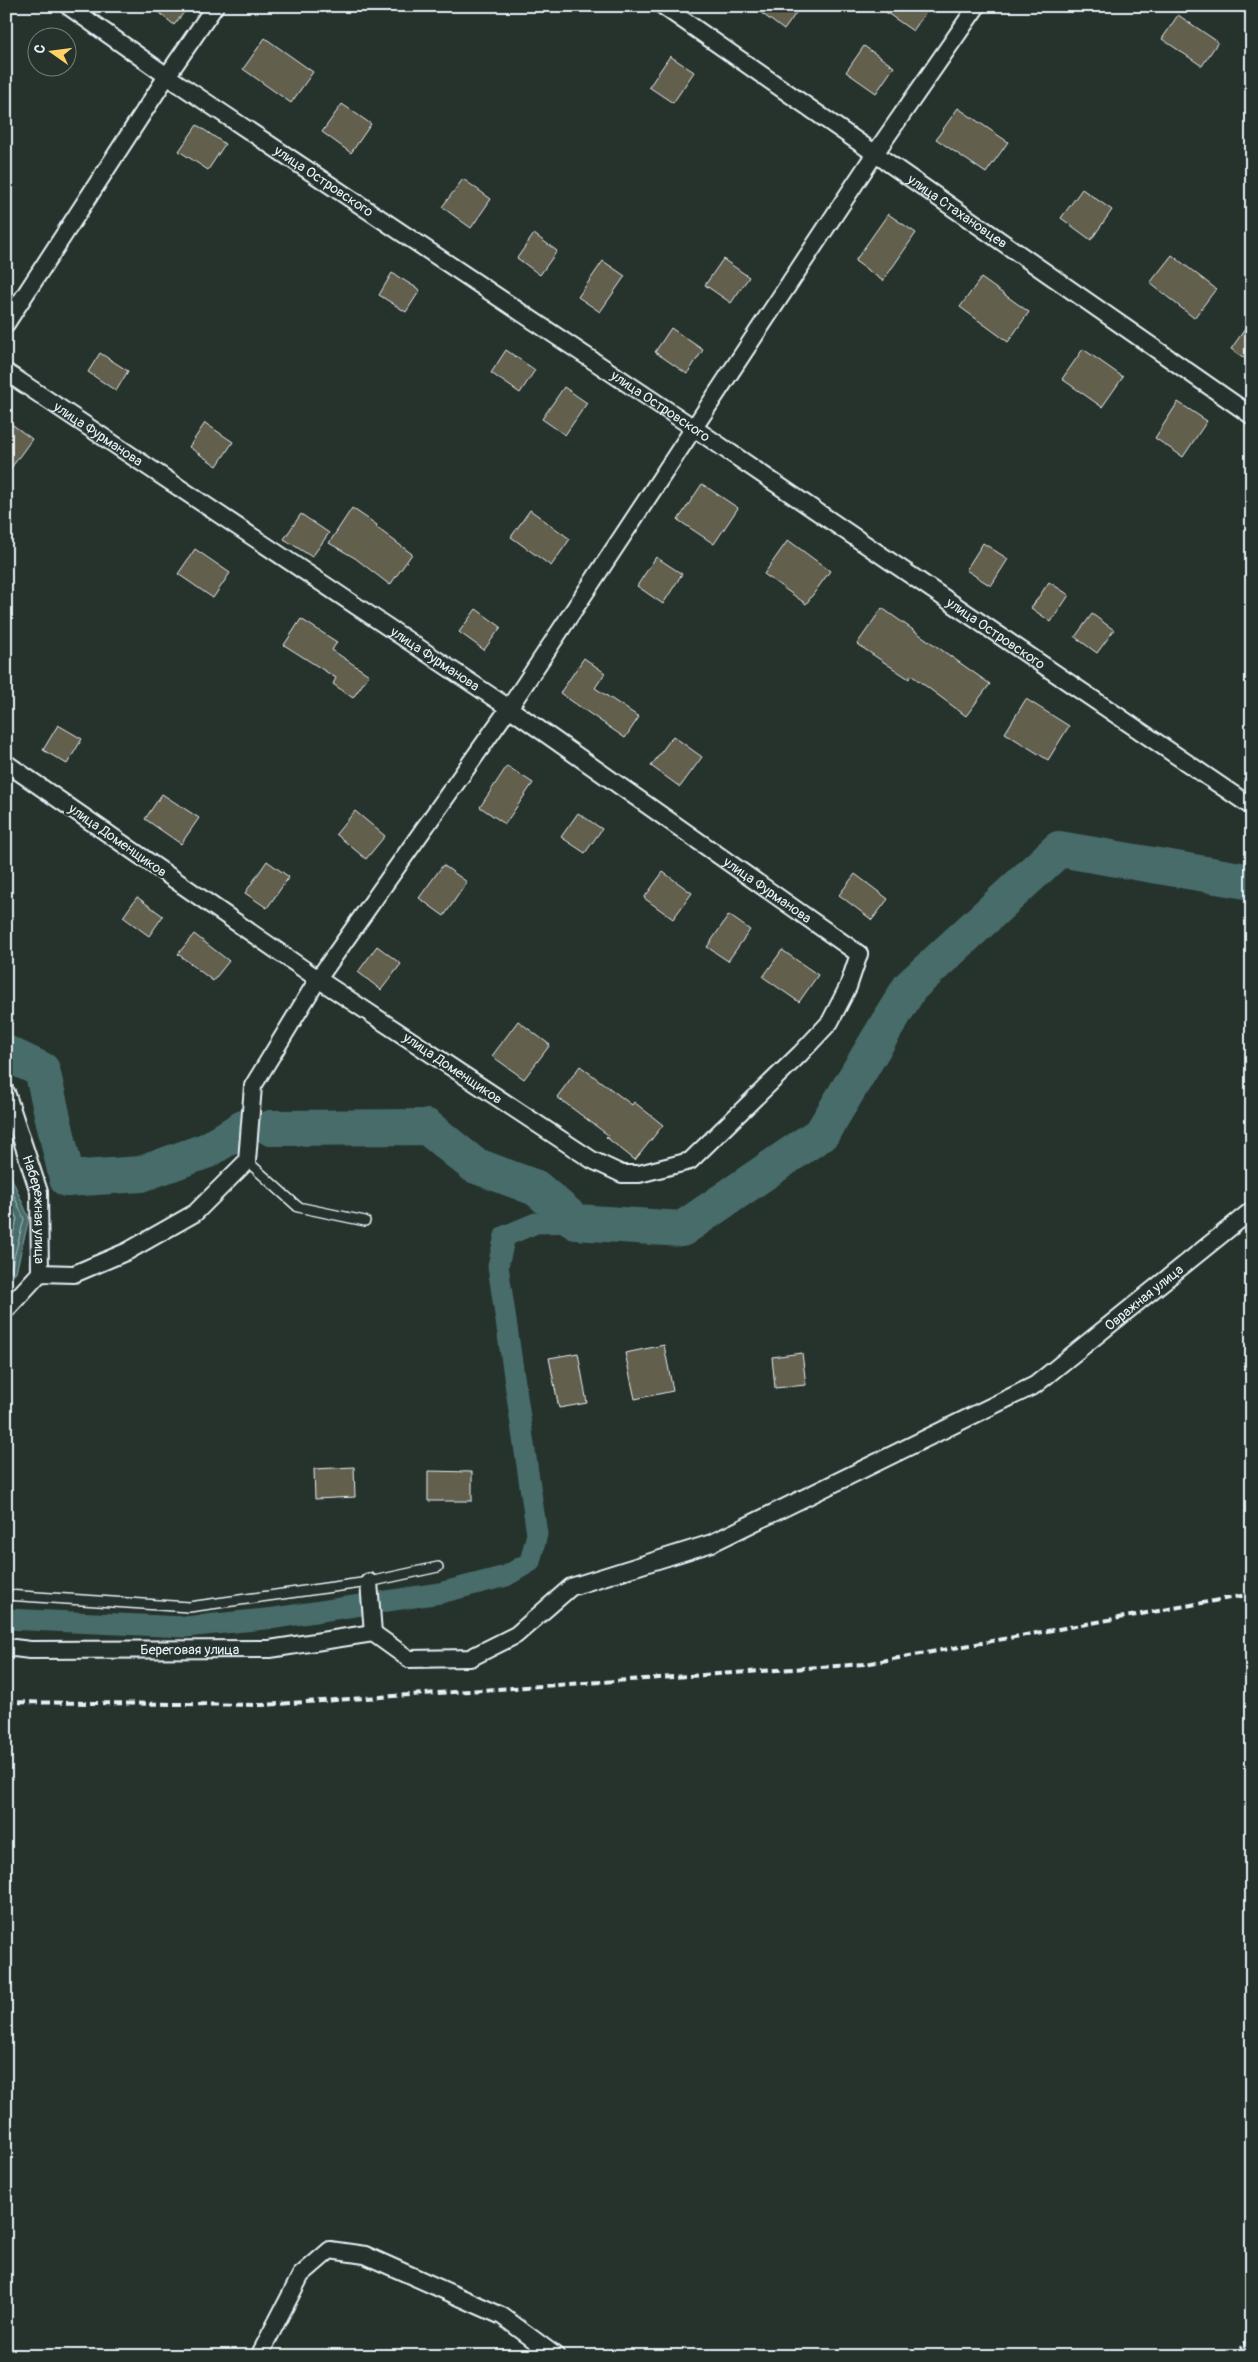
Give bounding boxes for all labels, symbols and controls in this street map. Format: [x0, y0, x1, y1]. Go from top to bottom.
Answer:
north arrow [28, 28, 78, 78]
text: С [31, 42, 49, 55]
street label: улица Островского [270, 141, 377, 221]
street label: улица Стахановцев [903, 170, 1011, 252]
street label: улица Островского [607, 366, 714, 446]
street label: улица Фурманова [49, 398, 146, 470]
street label: улица Островского [942, 593, 1049, 673]
street label: улица Фурманова [386, 623, 483, 695]
street label: улица Доменщиков [64, 800, 170, 881]
street label: улица Фурманова [719, 853, 815, 927]
street label: улица Доменщиков [399, 1028, 506, 1108]
street label: Набережная улица [18, 1153, 48, 1264]
street label: Овражная улица [1101, 1261, 1187, 1334]
street label: Береговая улица [140, 1641, 239, 1659]

